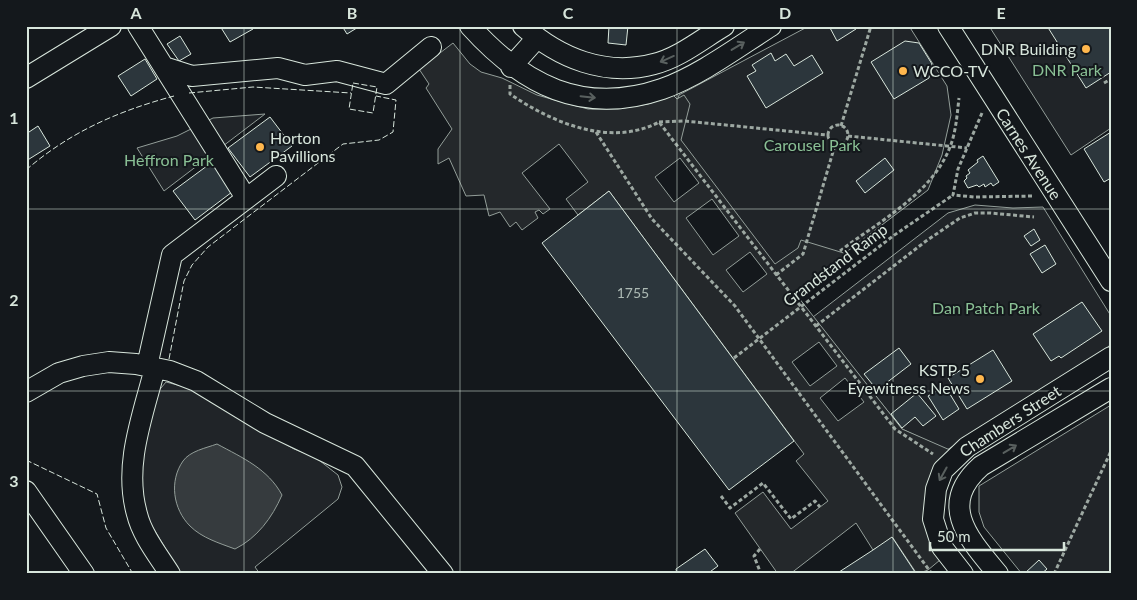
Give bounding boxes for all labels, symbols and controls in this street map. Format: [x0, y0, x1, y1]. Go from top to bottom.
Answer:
text: A [129, 3, 142, 22]
text: B [347, 3, 357, 22]
text: C [563, 3, 574, 22]
text: D [779, 3, 791, 22]
text: E [996, 3, 1006, 22]
place label: DNR Building [981, 39, 1076, 58]
one-way arrow [730, 41, 744, 51]
marker: DNR Building [1080, 43, 1092, 55]
one-way arrow [660, 54, 675, 64]
park label: DNR Park [1032, 60, 1103, 79]
place label: WCCO-TV [913, 61, 989, 80]
marker: WCCO-TV [897, 65, 909, 77]
one-way arrow [579, 92, 595, 102]
street label: Carnes Avenue [993, 104, 1066, 203]
text: 1 [9, 108, 19, 127]
place label: Horton Pavillions [270, 128, 336, 165]
park label: Carousel Park [764, 135, 861, 154]
marker: Horton Pavillions [254, 141, 266, 153]
park label: Heffron Park [124, 150, 215, 169]
street label: Grandstand Ramp [779, 219, 891, 310]
house number: 1755 [617, 284, 649, 301]
text: 2 [9, 290, 19, 309]
park label: Dan Patch Park [932, 298, 1041, 317]
place label: KSTP 5 Eyewitness News [847, 360, 970, 397]
marker: KSTP 5 Eyewitness News [974, 373, 986, 385]
street label: Chambers Street [955, 381, 1064, 460]
one-way arrow [1003, 443, 1017, 453]
one-way arrow [937, 466, 947, 480]
text: 3 [9, 471, 19, 490]
scale bar [930, 520, 1063, 552]
text: 50 m [937, 527, 971, 545]

